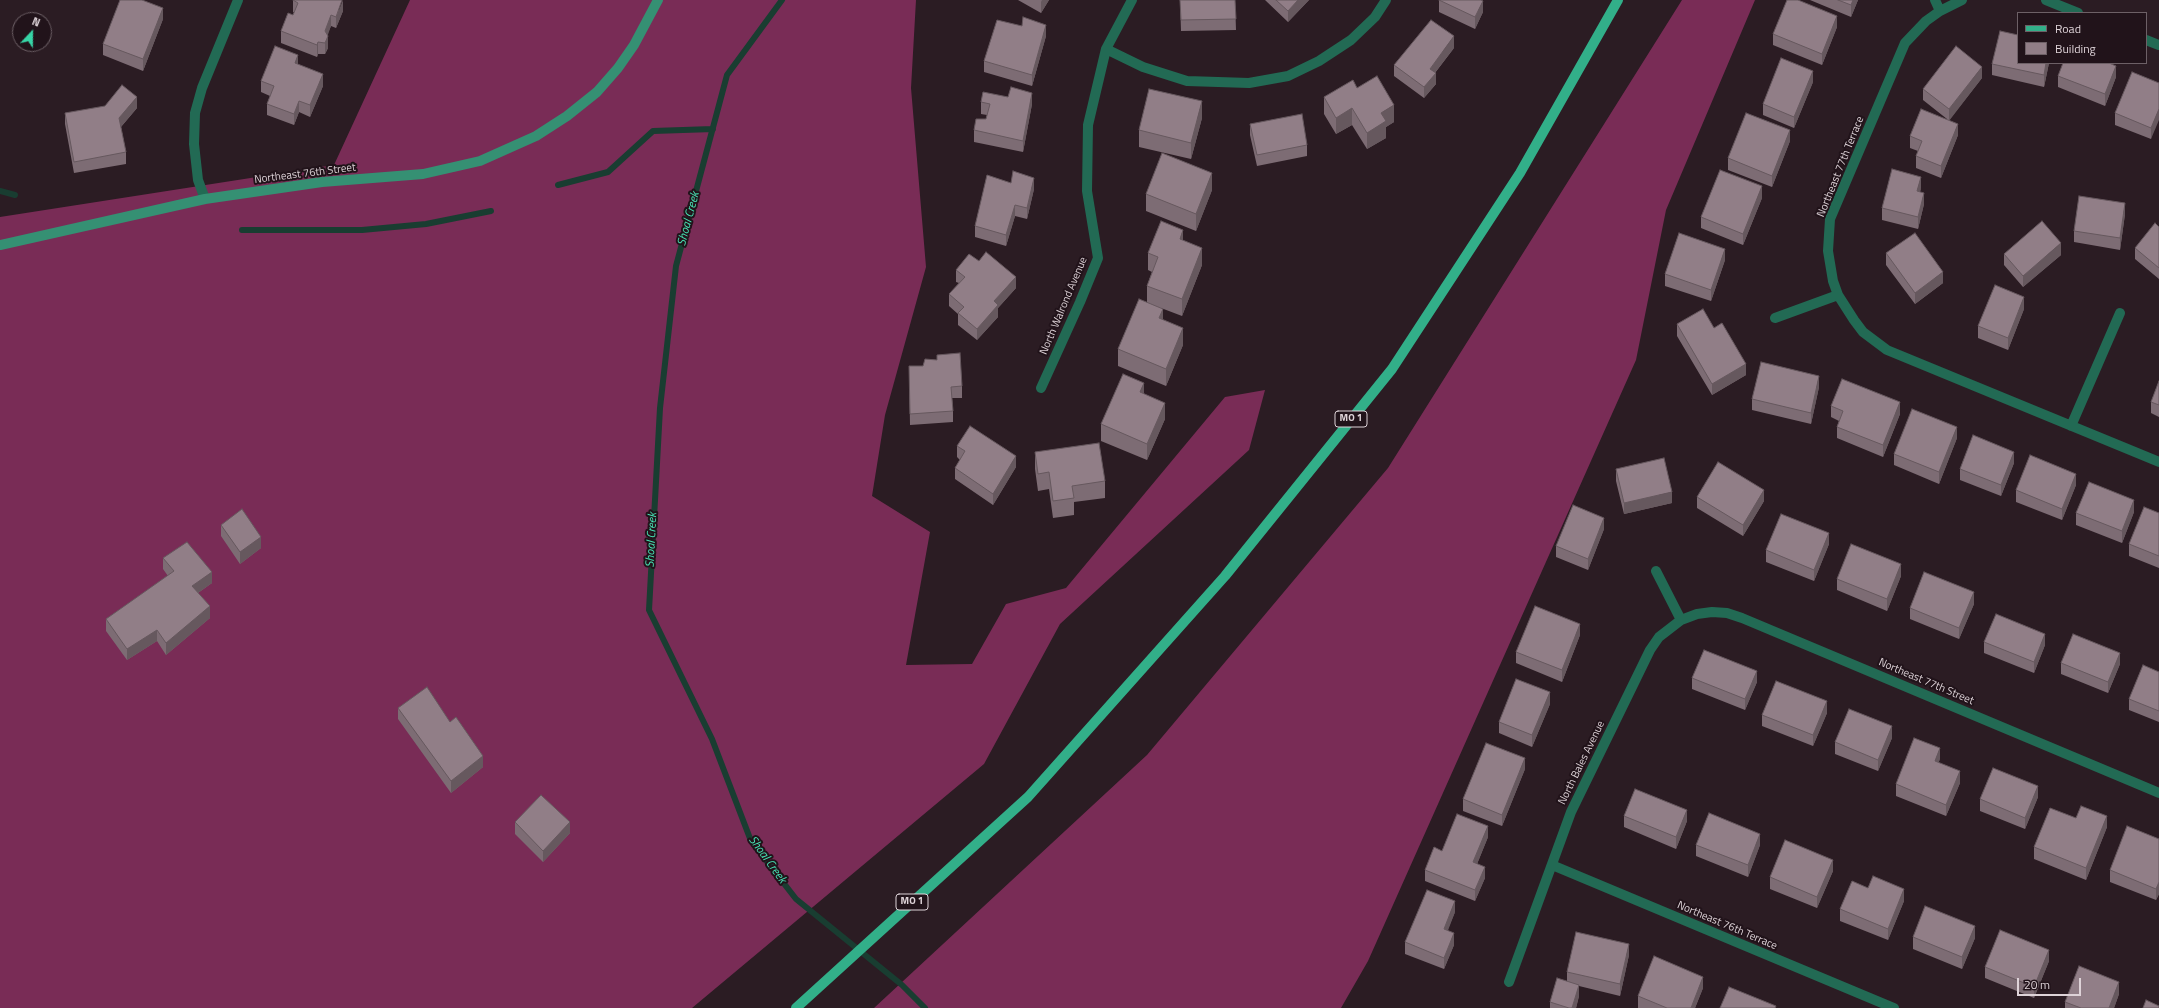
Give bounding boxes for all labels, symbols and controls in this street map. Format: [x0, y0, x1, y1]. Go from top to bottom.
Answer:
north arrow [12, 12, 52, 52]
legend [2017, 12, 2147, 64]
text: N [30, 13, 43, 31]
text: Road [2055, 19, 2081, 38]
text: Building [2055, 39, 2096, 58]
street label: Northeast 77th Terrace [1815, 115, 1867, 219]
street label: Northeast 76th Street [254, 161, 356, 187]
water label: Shoal Creek [675, 190, 703, 248]
street label: North Walrond Avenue [1037, 255, 1091, 357]
road number: MO 1 [1335, 411, 1367, 427]
water label: Shoal Creek [643, 512, 661, 568]
street label: Northeast 77th Street [1876, 656, 1976, 708]
street label: North Bales Avenue [1556, 719, 1608, 807]
water label: Shoal Creek [745, 833, 789, 887]
road number: MO 1 [896, 894, 928, 910]
street label: Northeast 76th Terrace [1675, 899, 1779, 953]
scale bar [2019, 970, 2083, 996]
text: 20 m [2024, 975, 2050, 994]

